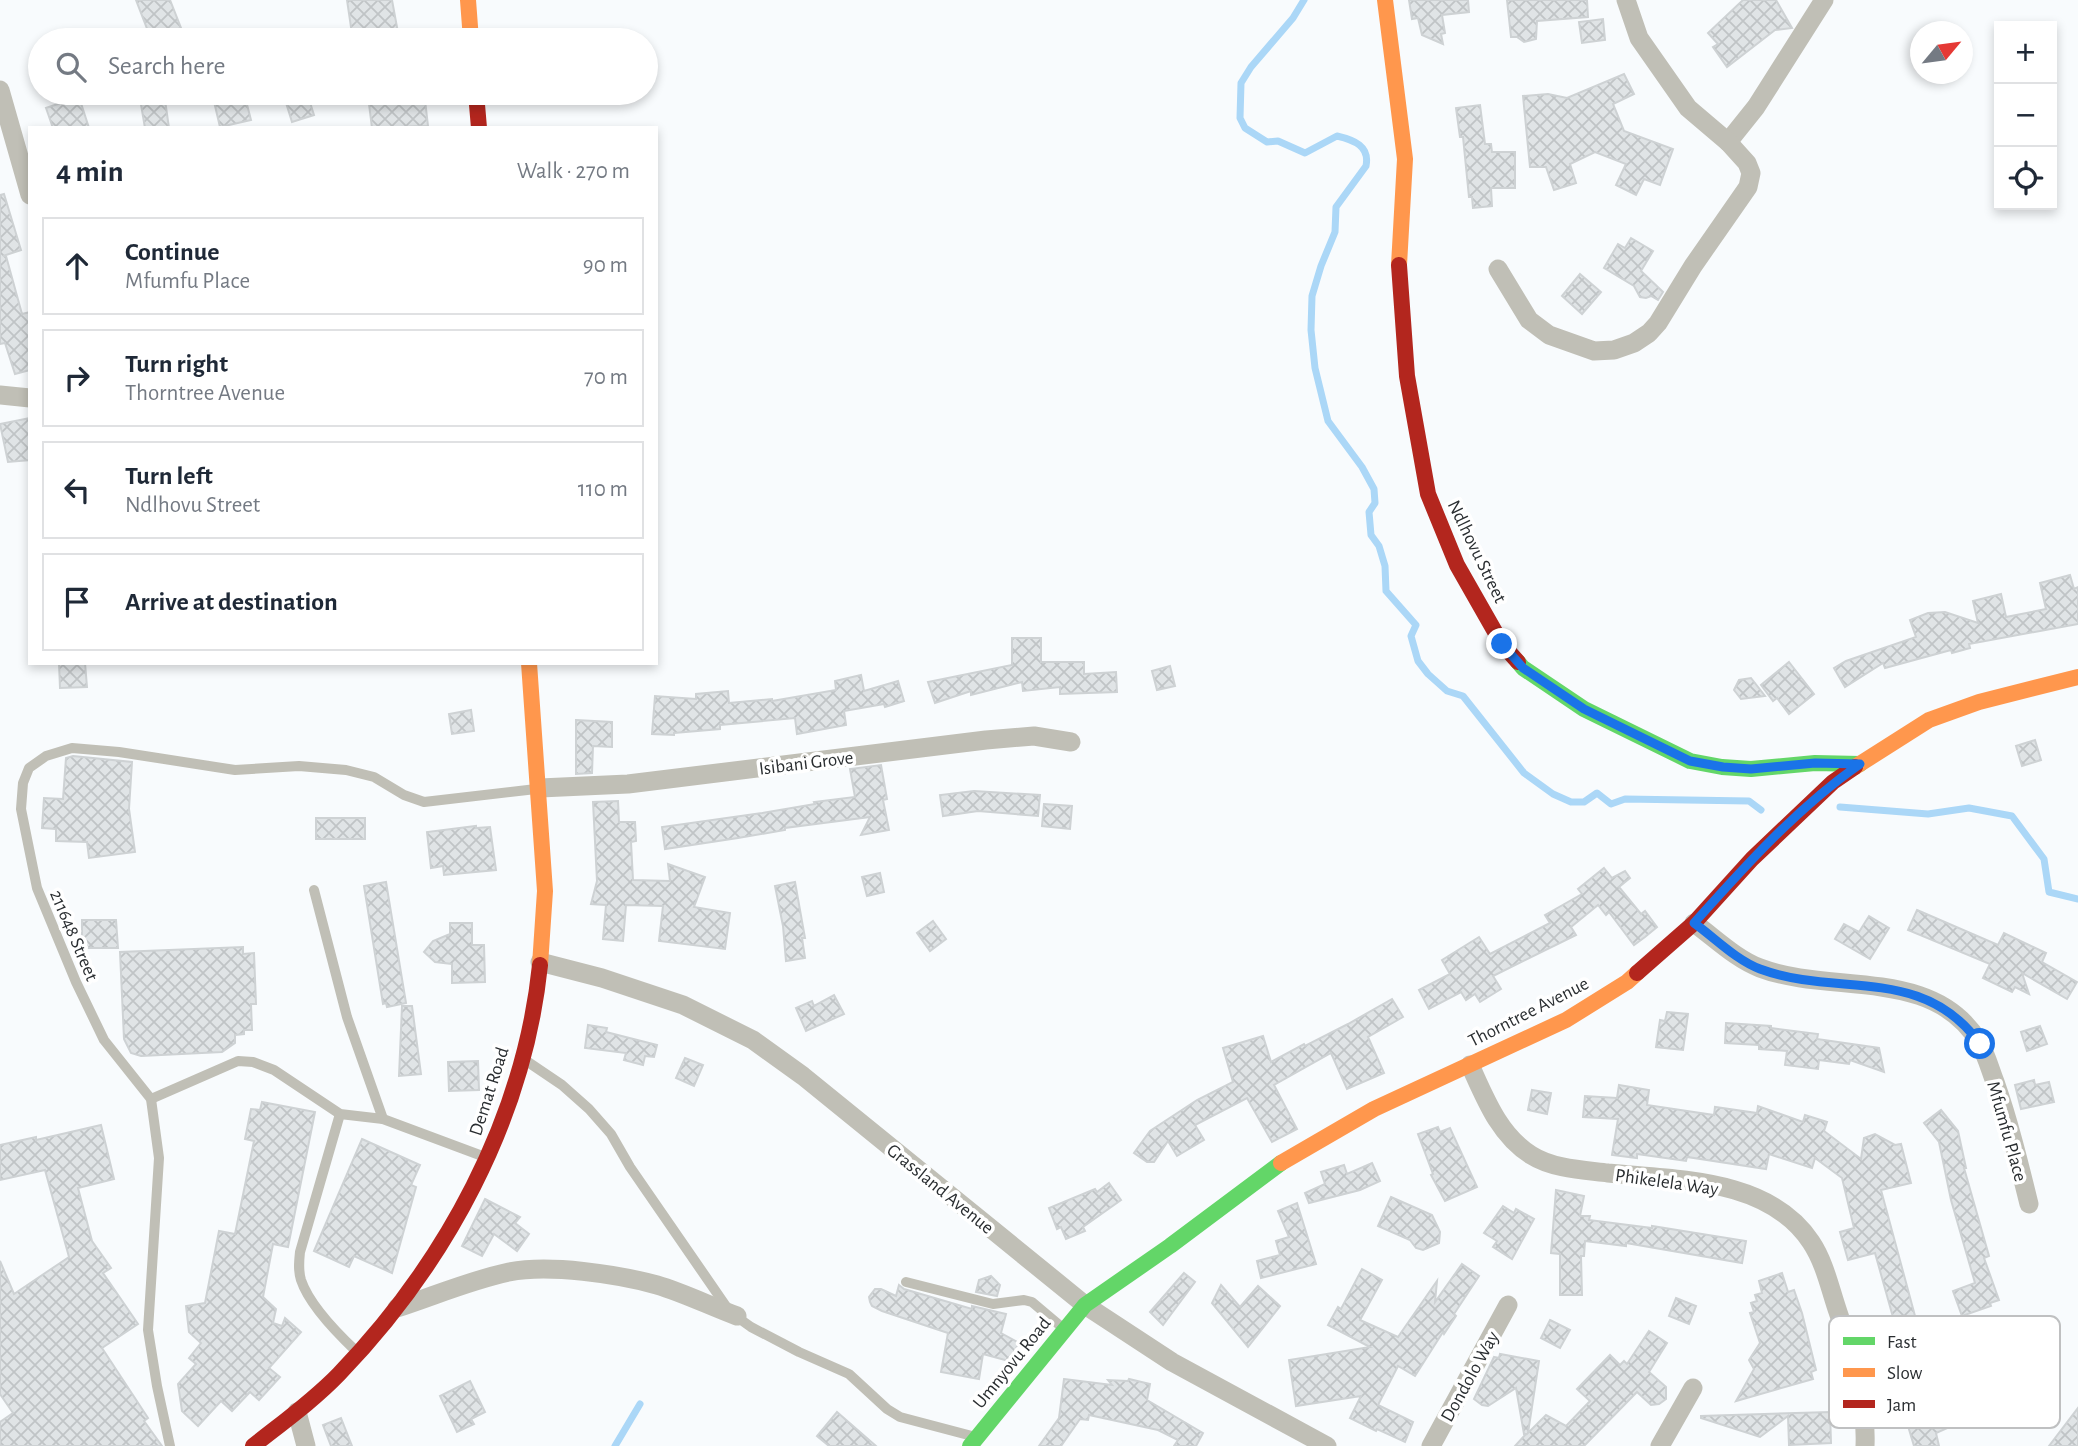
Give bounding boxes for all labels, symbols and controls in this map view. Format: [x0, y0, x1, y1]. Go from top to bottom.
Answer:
north arrow [1910, 21, 1973, 84]
map controls [1994, 21, 2057, 210]
button: + [1994, 21, 2057, 84]
search box [28, 28, 658, 105]
icon: search [52, 48, 90, 86]
text: Search here [108, 53, 226, 79]
button: − [1994, 84, 2057, 147]
button: locate [1994, 147, 2057, 210]
text: 4 min [56, 157, 124, 187]
text: Walk · 270 m [517, 160, 630, 183]
text: Continue [125, 239, 220, 265]
icon: ahead [58, 247, 96, 285]
text: 90 m [583, 254, 628, 277]
text: Mfumfu Place [125, 270, 250, 293]
text: Turn right [125, 351, 228, 377]
icon: right [58, 359, 96, 397]
text: 70 m [584, 366, 628, 389]
text: Thorntree Avenue [125, 382, 285, 405]
text: Turn left [125, 463, 213, 489]
icon: left [58, 471, 96, 509]
text: 110 m [578, 478, 628, 501]
text: Ndlhovu Street [125, 494, 260, 517]
street label: Ndlhovu Street [1444, 497, 1510, 606]
icon: arrive [58, 583, 96, 621]
text: Arrive at destination [125, 589, 338, 615]
route end [1486, 628, 1517, 659]
street label: Isibani Grove [758, 748, 854, 779]
street label: 211648 Street [46, 887, 101, 984]
street label: Thorntree Avenue [1465, 974, 1592, 1051]
route start [1964, 1028, 1995, 1059]
street label: Demat Road [466, 1045, 513, 1138]
street label: Mfumfu Place [1983, 1079, 2030, 1184]
street label: Grassland Avenue [883, 1140, 997, 1238]
street label: Phikelela Way [1614, 1166, 1720, 1199]
street label: Umnyovu Road [970, 1314, 1055, 1412]
legend [1829, 1316, 2060, 1428]
street label: Dondolo Way [1438, 1328, 1503, 1425]
text: Fast [1887, 1333, 1917, 1352]
text: Slow [1887, 1364, 1923, 1383]
text: Jam [1887, 1396, 1916, 1415]

